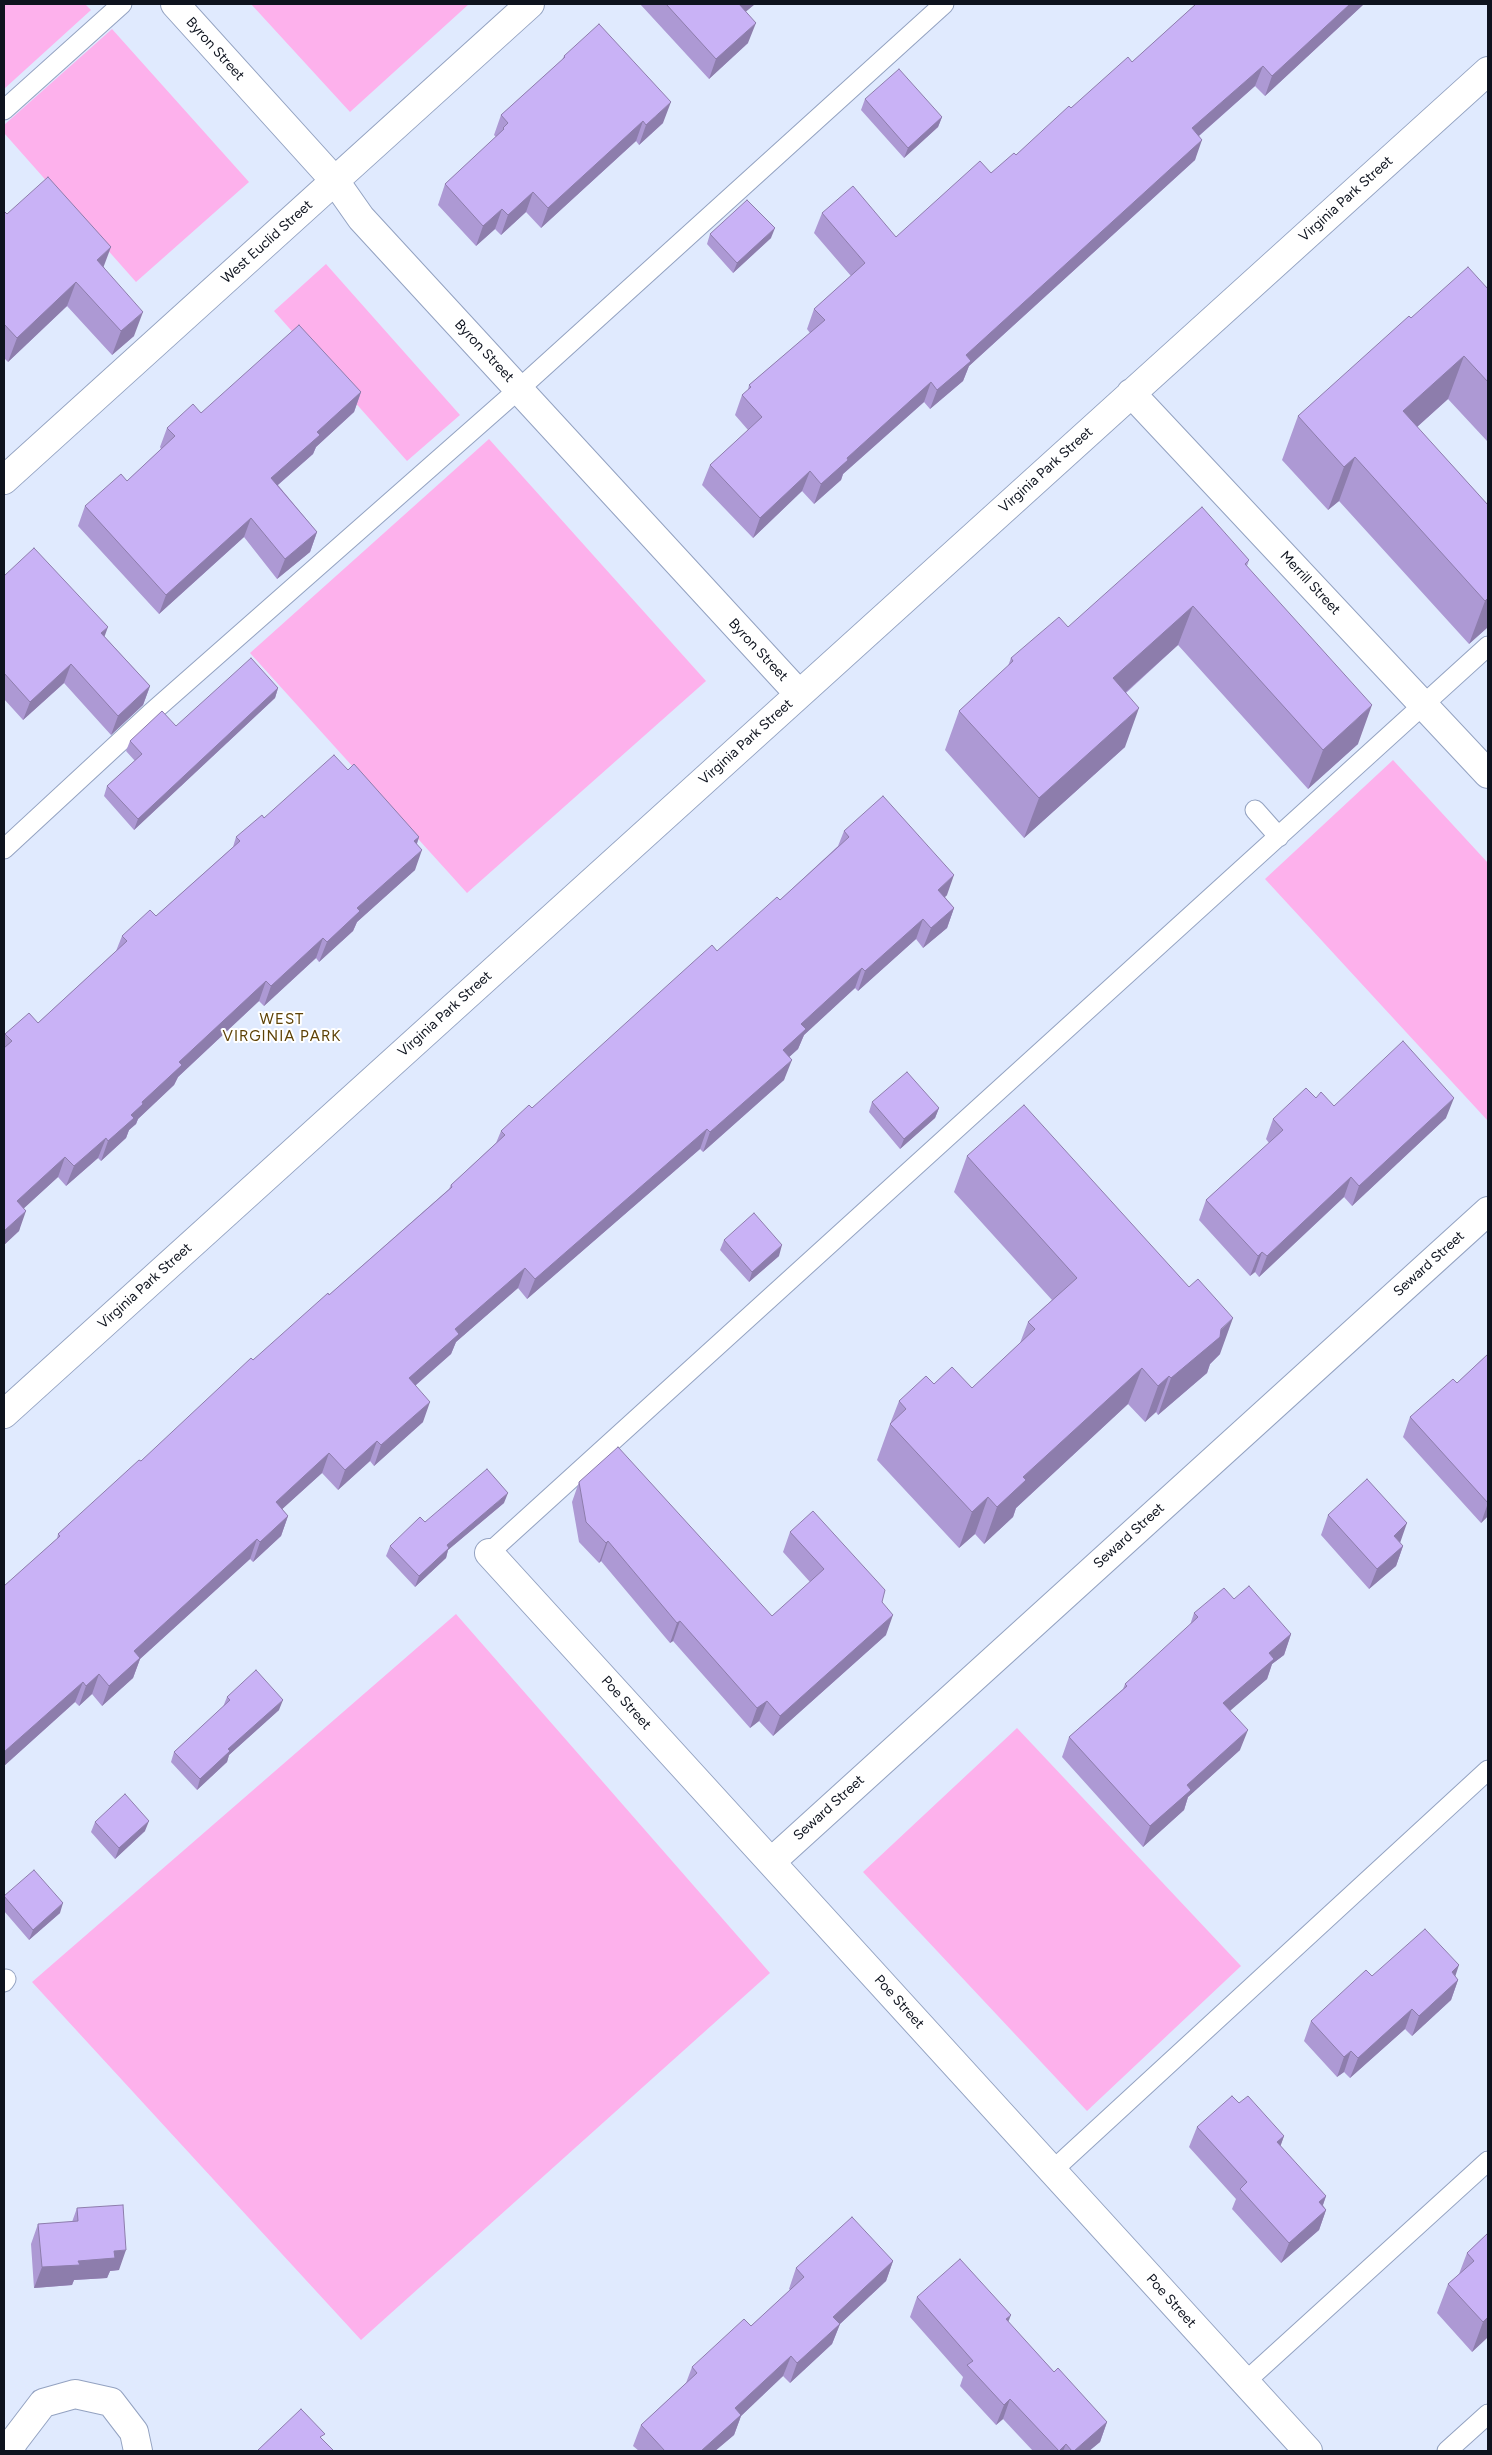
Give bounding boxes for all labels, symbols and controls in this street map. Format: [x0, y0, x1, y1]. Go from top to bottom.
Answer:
street label: Byron Street [182, 14, 248, 84]
street label: Virginia Park Street [1296, 153, 1396, 245]
street label: West Euclid Street [218, 197, 316, 287]
street label: Byron Street [451, 316, 517, 386]
street label: Virginia Park Street [996, 424, 1096, 516]
street label: Merrill Street [1276, 548, 1344, 618]
street label: Byron Street [725, 615, 791, 685]
street label: Virginia Park Street [696, 696, 796, 788]
street label: Virginia Park Street [395, 968, 495, 1060]
district label: WEST VIRGINIA PARK [221, 1011, 343, 1046]
street label: Seward Street [1390, 1228, 1468, 1300]
street label: Virginia Park Street [95, 1240, 195, 1332]
street label: Seward Street [1090, 1500, 1168, 1572]
street label: Poe Street [598, 1673, 654, 1733]
street label: Seward Street [790, 1772, 868, 1844]
street label: Poe Street [871, 1972, 927, 2032]
street label: Poe Street [1143, 2271, 1199, 2331]

